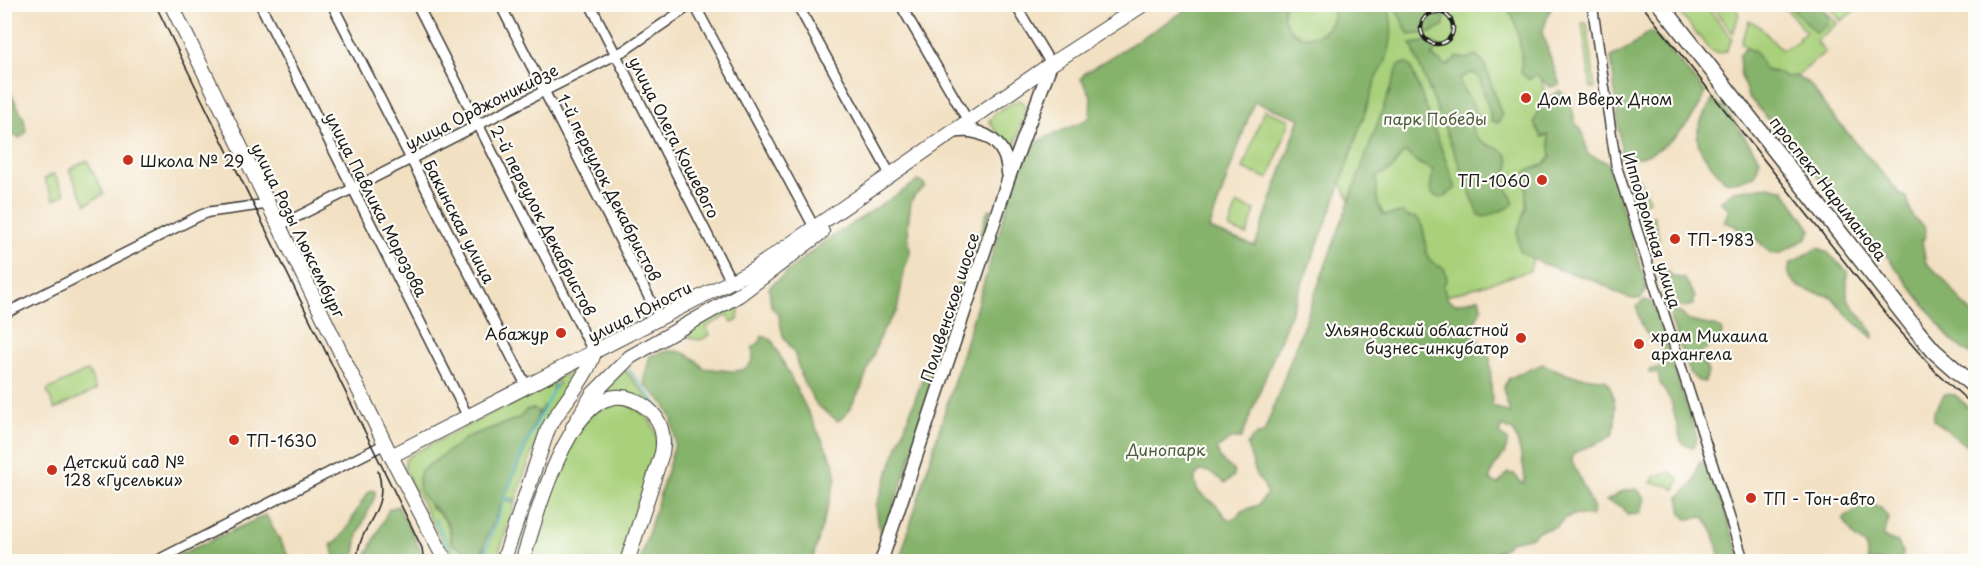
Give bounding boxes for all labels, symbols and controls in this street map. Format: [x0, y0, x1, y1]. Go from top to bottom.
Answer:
street label: улица Олега Кошевого [624, 52, 726, 222]
street label: улица Орджоникидзе [400, 57, 562, 155]
place label: Дом Вверх Дном [1537, 86, 1672, 110]
street label: 1-й переулок Декабристов [552, 89, 668, 285]
marker: Дом Вверх Дном [1519, 91, 1533, 105]
park label: парк Победы [1383, 106, 1487, 130]
street label: улица Павлика Морозова [320, 107, 434, 301]
street label: проспект Нариманова [1765, 110, 1893, 266]
street label: 2-й переулок Декабристов [485, 120, 603, 320]
street label: улица Розы Люксембург [246, 138, 352, 322]
place label: Школа № 29 [140, 148, 244, 172]
street label: Ипподромная улица [1618, 149, 1688, 311]
marker: Школа № 29 [121, 153, 135, 167]
street label: Бакинская улица [418, 155, 502, 287]
place label: ТП-1060 [1457, 168, 1530, 192]
marker: ТП-1060 [1535, 173, 1549, 187]
place label: ТП-1983 [1687, 227, 1754, 251]
street label: Поливенское шоссе [914, 229, 984, 385]
marker: ТП-1983 [1668, 232, 1682, 246]
street label: улица Юности [583, 274, 695, 348]
place label: Ульяновский областной бизнес-инкубатор [1325, 317, 1509, 359]
place label: Абажур [485, 321, 549, 345]
place label: храм Михаила архангела [1651, 323, 1768, 365]
marker: Абажур [554, 326, 568, 340]
marker: Ульяновский областной бизнес-инкубатор [1514, 331, 1528, 345]
marker: храм Михаила архангела [1632, 337, 1646, 351]
place label: ТП-1630 [246, 428, 317, 452]
marker: ТП-1630 [227, 433, 241, 447]
park label: Динопарк [1126, 437, 1206, 461]
place label: Детский сад № 128 «Гусельки» [63, 449, 185, 491]
marker: Детский сад № 128 «Гусельки» [45, 463, 59, 477]
place label: ТП - Тон-авто [1763, 486, 1875, 510]
marker: ТП - Тон-авто [1744, 491, 1758, 505]

